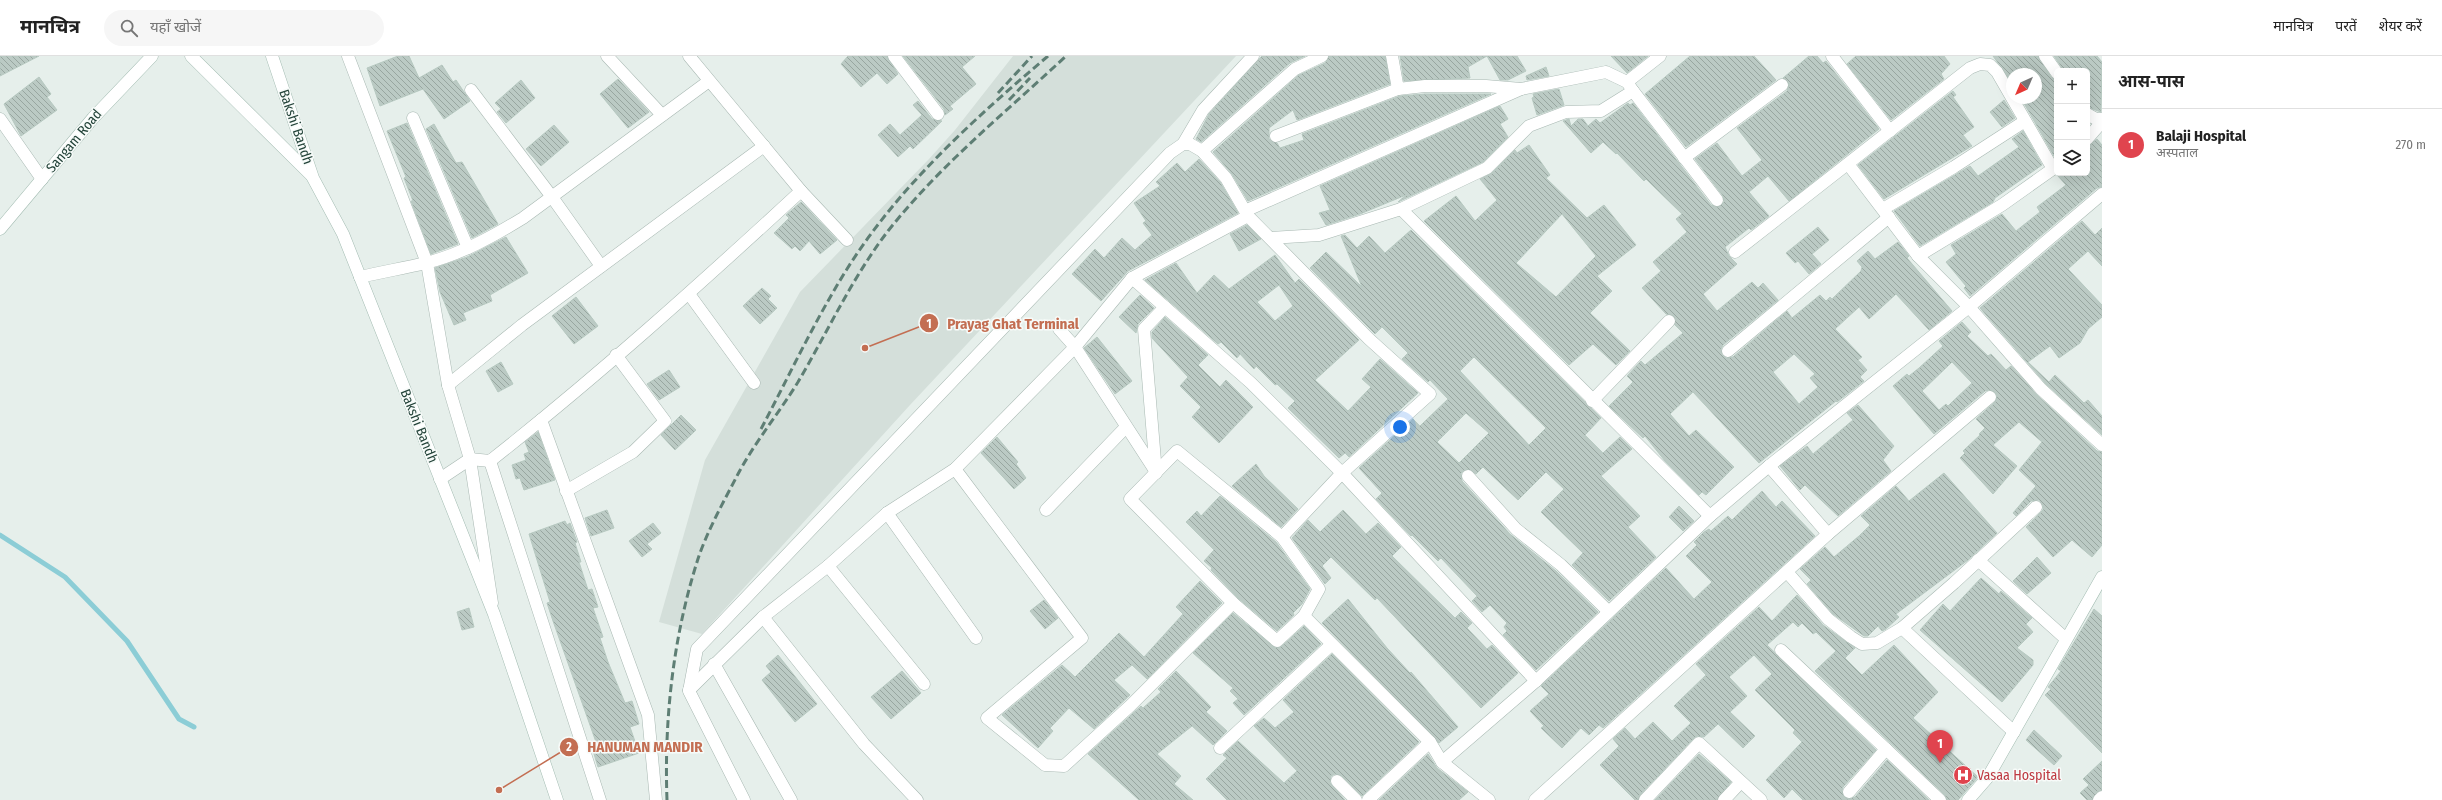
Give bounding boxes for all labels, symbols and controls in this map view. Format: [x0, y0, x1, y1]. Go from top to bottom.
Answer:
search box [104, 10, 384, 46]
text: मानचित्र [20, 15, 80, 38]
icon: search [118, 17, 140, 39]
text: यहाँ खोजें [150, 18, 201, 36]
text: मानचित्र [2273, 18, 2313, 35]
text: परतें [2335, 18, 2357, 35]
text: शेयर करें [2379, 18, 2422, 35]
north arrow [2006, 68, 2042, 104]
map controls [2054, 68, 2090, 176]
button: + [2054, 68, 2090, 104]
text: आस-पास [2118, 71, 2184, 92]
street label: Bakshi Bandh [275, 87, 317, 167]
button: − [2054, 104, 2090, 140]
street label: Sangam Road [43, 106, 105, 176]
text: Balaji Hospital [2156, 127, 2246, 145]
text: 1 [2128, 137, 2134, 152]
text: 270 m [2395, 137, 2426, 152]
button: layers [2054, 140, 2090, 176]
text: अस्पताल [2156, 145, 2198, 160]
callout: Prayag Ghat Terminal [919, 310, 1087, 337]
text: Prayag Ghat Terminal [947, 315, 1080, 333]
text: 1 [926, 317, 932, 331]
street label: Bakshi Bandh [397, 387, 441, 465]
your location [1390, 417, 1410, 437]
pin: 1 [1927, 730, 1953, 763]
callout: HANUMAN MANDIR [559, 733, 711, 760]
text: HANUMAN MANDIR [587, 738, 703, 756]
text: 2 [565, 740, 572, 754]
hospital icon: Vasaa Hospital [1952, 764, 1974, 786]
place label: Vasaa Hospital [1977, 767, 2061, 784]

